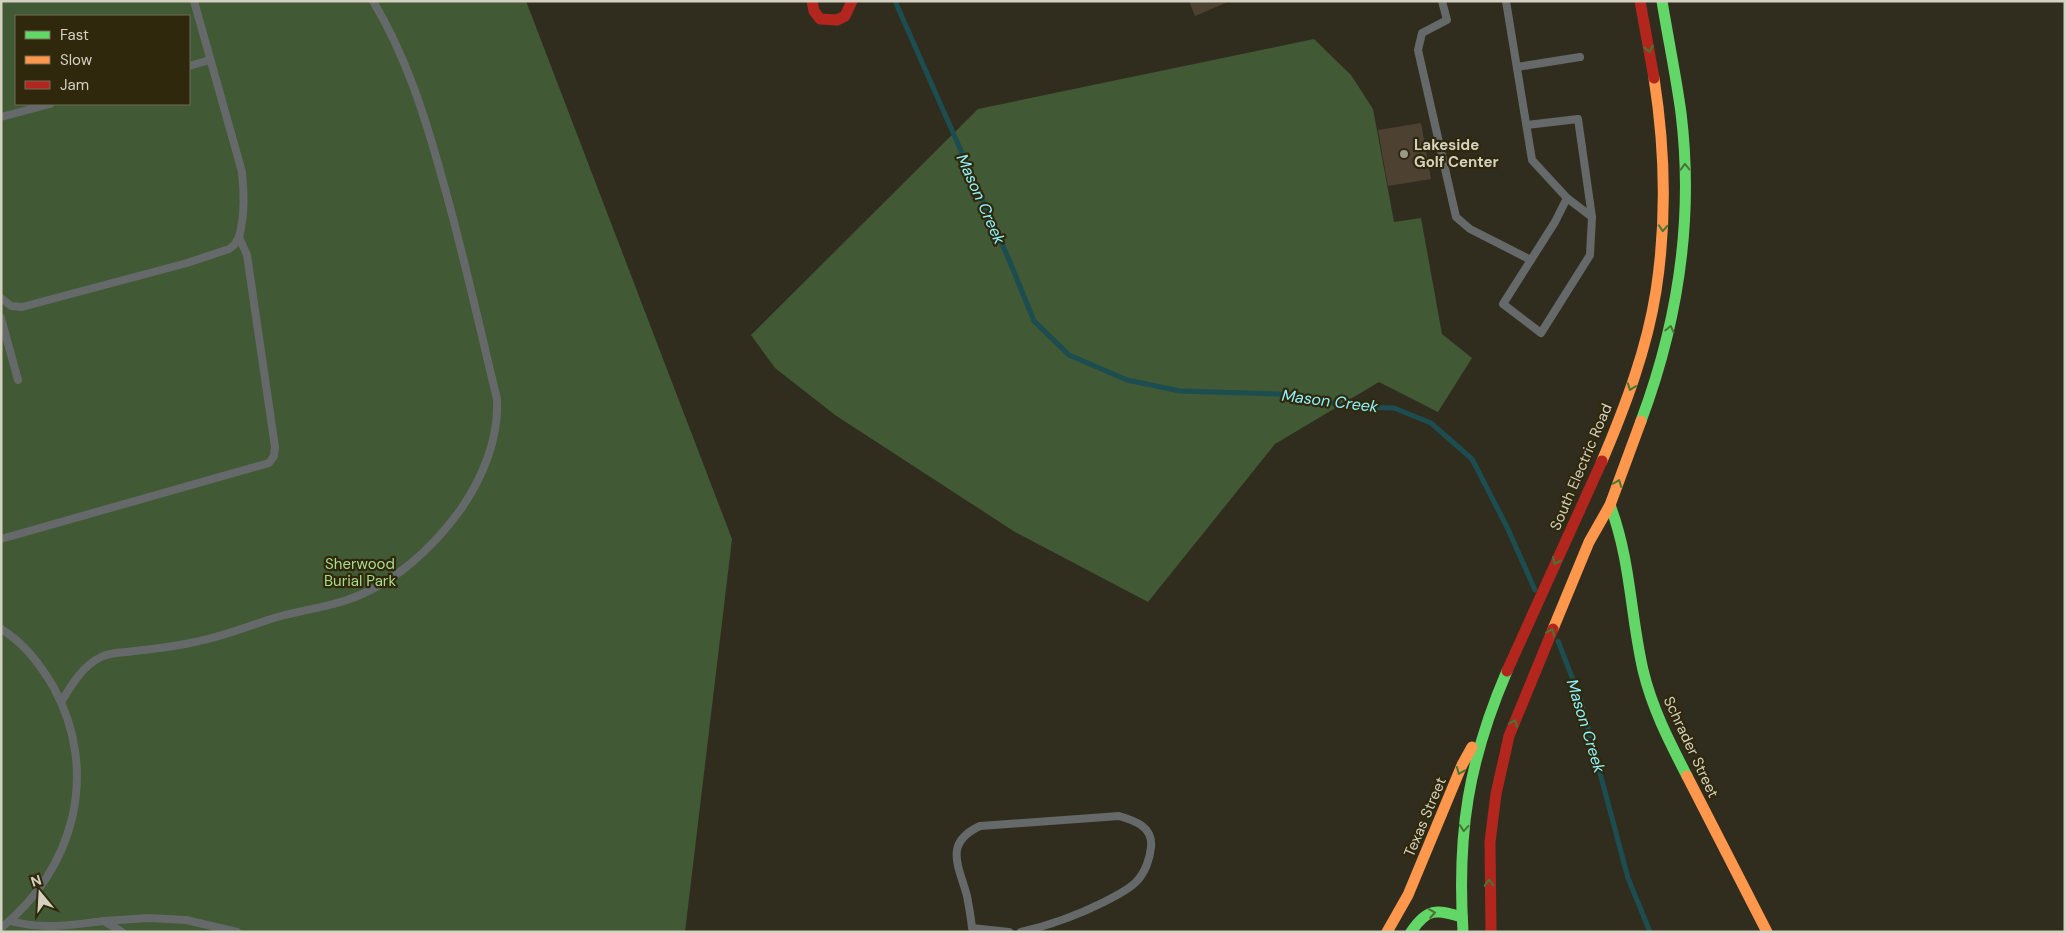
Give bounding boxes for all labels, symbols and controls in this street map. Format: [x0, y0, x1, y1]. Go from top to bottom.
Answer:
legend [15, 15, 190, 105]
text: Fast [60, 25, 89, 45]
one-way arrow [1644, 45, 1654, 54]
text: Slow [60, 50, 93, 70]
text: Jam [60, 75, 89, 95]
place label: Lakeside Golf Center [1414, 135, 1499, 172]
marker: Lakeside Golf Center [1398, 148, 1410, 160]
water label: Mason Creek [952, 150, 1011, 248]
one-way arrow [1680, 163, 1690, 171]
one-way arrow [1657, 224, 1668, 232]
one-way arrow [1664, 324, 1675, 333]
one-way arrow [1626, 382, 1636, 391]
water label: Mason Creek [1281, 385, 1380, 417]
street label: South Electric Road [1545, 401, 1617, 533]
one-way arrow [1612, 479, 1622, 487]
park label: Sherwood Burial Park [324, 554, 396, 591]
one-way arrow [1552, 556, 1563, 565]
one-way arrow [1545, 628, 1556, 637]
water label: Mason Creek [1562, 677, 1610, 776]
street label: Schrader Street [1659, 693, 1723, 801]
one-way arrow [1508, 719, 1518, 728]
one-way arrow [1456, 766, 1466, 775]
street label: Texas Street [1399, 774, 1451, 860]
one-way arrow [1458, 824, 1469, 832]
north arrow [15, 868, 65, 918]
text: N [28, 870, 44, 891]
one-way arrow [1484, 879, 1494, 886]
one-way arrow [1429, 908, 1437, 919]

